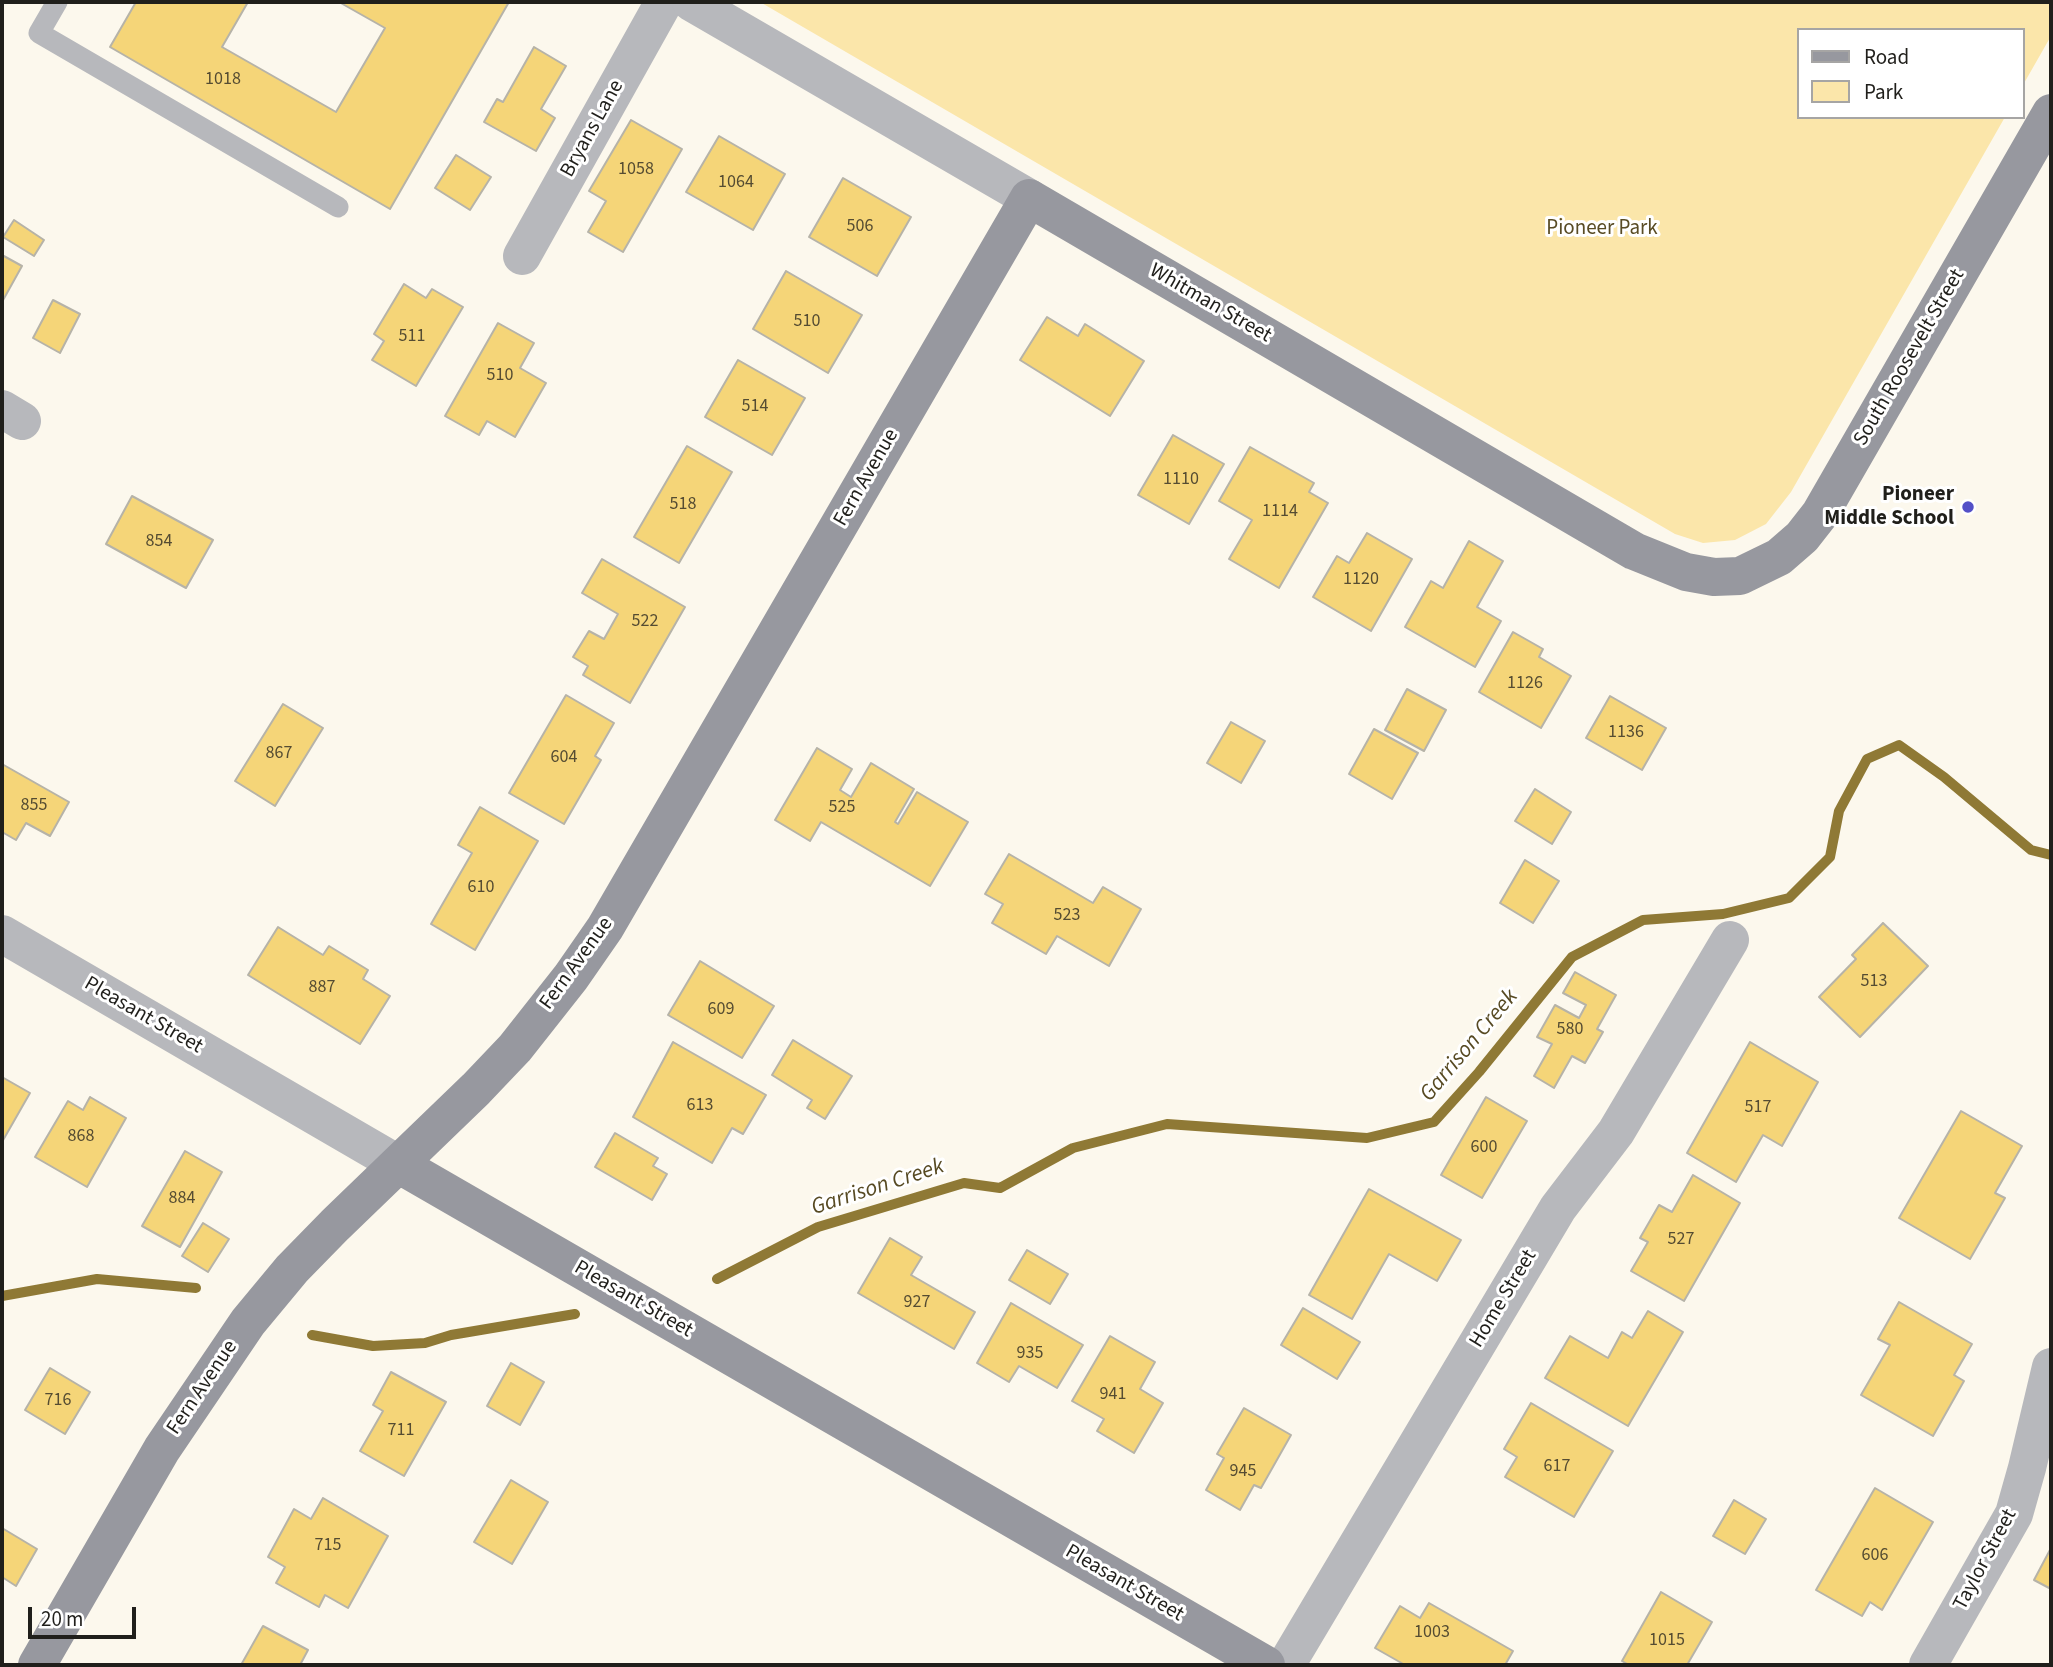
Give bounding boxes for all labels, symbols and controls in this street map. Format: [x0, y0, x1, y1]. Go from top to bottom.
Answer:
legend [1798, 28, 2025, 119]
text: Road [1864, 42, 1909, 72]
house number: 1018 [205, 69, 241, 91]
street label: Bryans Lane [556, 76, 630, 182]
text: Park [1864, 77, 1903, 107]
house number: 1058 [618, 159, 654, 181]
house number: 1064 [718, 172, 754, 194]
house number: 506 [847, 216, 873, 238]
park label: Pioneer Park [1546, 216, 1658, 242]
street label: Whitman Street [1145, 259, 1275, 349]
street label: South Roosevelt Street [1849, 265, 1971, 451]
house number: 510 [794, 311, 820, 333]
house number: 511 [399, 326, 425, 348]
house number: 510 [487, 365, 513, 387]
house number: 514 [742, 396, 768, 418]
street label: Fern Avenue [829, 425, 905, 531]
house number: 1110 [1163, 469, 1199, 491]
place label: Pioneer Middle School [1824, 482, 1954, 532]
house number: 518 [670, 494, 696, 516]
marker: Pioneer Middle School [1960, 499, 1976, 515]
house number: 1114 [1262, 501, 1298, 523]
house number: 854 [146, 531, 172, 553]
house number: 1120 [1343, 569, 1379, 591]
house number: 522 [632, 611, 658, 633]
house number: 1126 [1507, 673, 1543, 695]
house number: 1136 [1608, 722, 1644, 744]
house number: 867 [266, 743, 292, 765]
house number: 604 [551, 747, 577, 769]
house number: 855 [21, 795, 47, 817]
house number: 525 [829, 797, 855, 819]
house number: 610 [468, 877, 494, 899]
house number: 523 [1054, 905, 1080, 927]
street label: Fern Avenue [535, 913, 619, 1015]
house number: 513 [1861, 971, 1887, 993]
street label: Pleasant Street [79, 972, 207, 1060]
house number: 887 [309, 977, 335, 999]
water label: Garrison Creek [1415, 984, 1525, 1108]
house number: 609 [708, 999, 734, 1021]
house number: 580 [1557, 1019, 1583, 1041]
house number: 613 [687, 1095, 713, 1117]
house number: 517 [1745, 1097, 1771, 1119]
house number: 868 [68, 1126, 94, 1148]
house number: 600 [1471, 1137, 1497, 1159]
water label: Garrison Creek [808, 1154, 948, 1222]
house number: 884 [169, 1188, 195, 1210]
house number: 527 [1668, 1229, 1694, 1251]
street label: Home Street [1465, 1245, 1543, 1353]
street label: Pleasant Street [569, 1256, 697, 1344]
house number: 927 [904, 1292, 930, 1314]
street label: Fern Avenue [162, 1336, 244, 1440]
house number: 935 [1017, 1343, 1043, 1365]
house number: 941 [1100, 1384, 1126, 1406]
house number: 716 [45, 1390, 71, 1412]
house number: 711 [388, 1420, 414, 1442]
house number: 617 [1544, 1456, 1570, 1478]
house number: 945 [1230, 1461, 1256, 1483]
street label: Taylor Street [1949, 1505, 2023, 1615]
house number: 715 [315, 1535, 341, 1557]
street label: Pleasant Street [1060, 1540, 1188, 1628]
house number: 606 [1862, 1545, 1888, 1567]
scale bar [32, 1594, 140, 1638]
text: 20 m [41, 1604, 83, 1634]
house number: 1003 [1414, 1622, 1450, 1644]
house number: 1015 [1649, 1630, 1685, 1652]

